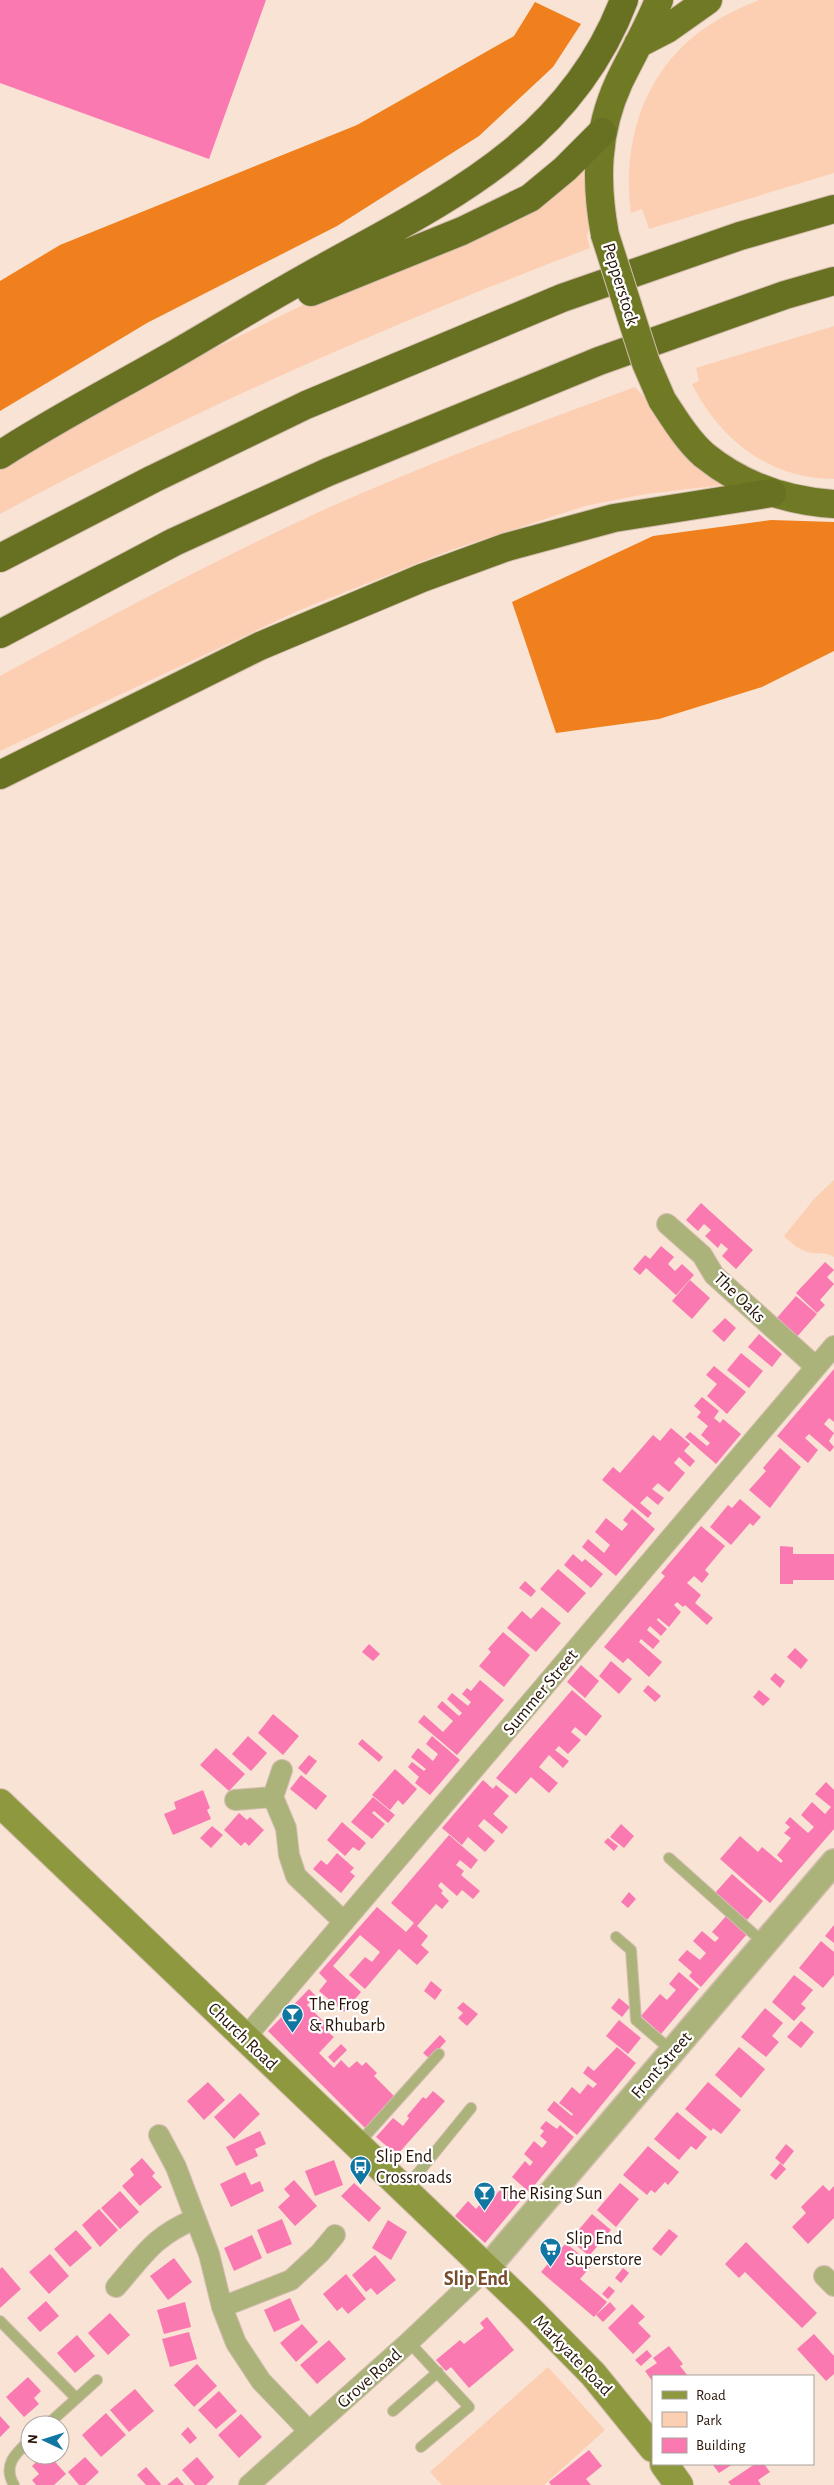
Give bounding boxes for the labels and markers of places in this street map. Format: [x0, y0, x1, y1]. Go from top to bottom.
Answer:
place label: The Frog & Rhubarb [309, 1996, 385, 2035]
bar icon: The Frog & Rhubarb [281, 2002, 305, 2033]
place label: Slip End Crossroads [376, 2148, 452, 2187]
bus stop icon: Slip End Crossroads [348, 2154, 372, 2185]
bar icon: The Rising Sun [472, 2181, 496, 2212]
place label: The Rising Sun [500, 2185, 602, 2203]
place label: Slip End Superstore [566, 2230, 642, 2269]
supermarket icon: Slip End Superstore [538, 2236, 562, 2267]

